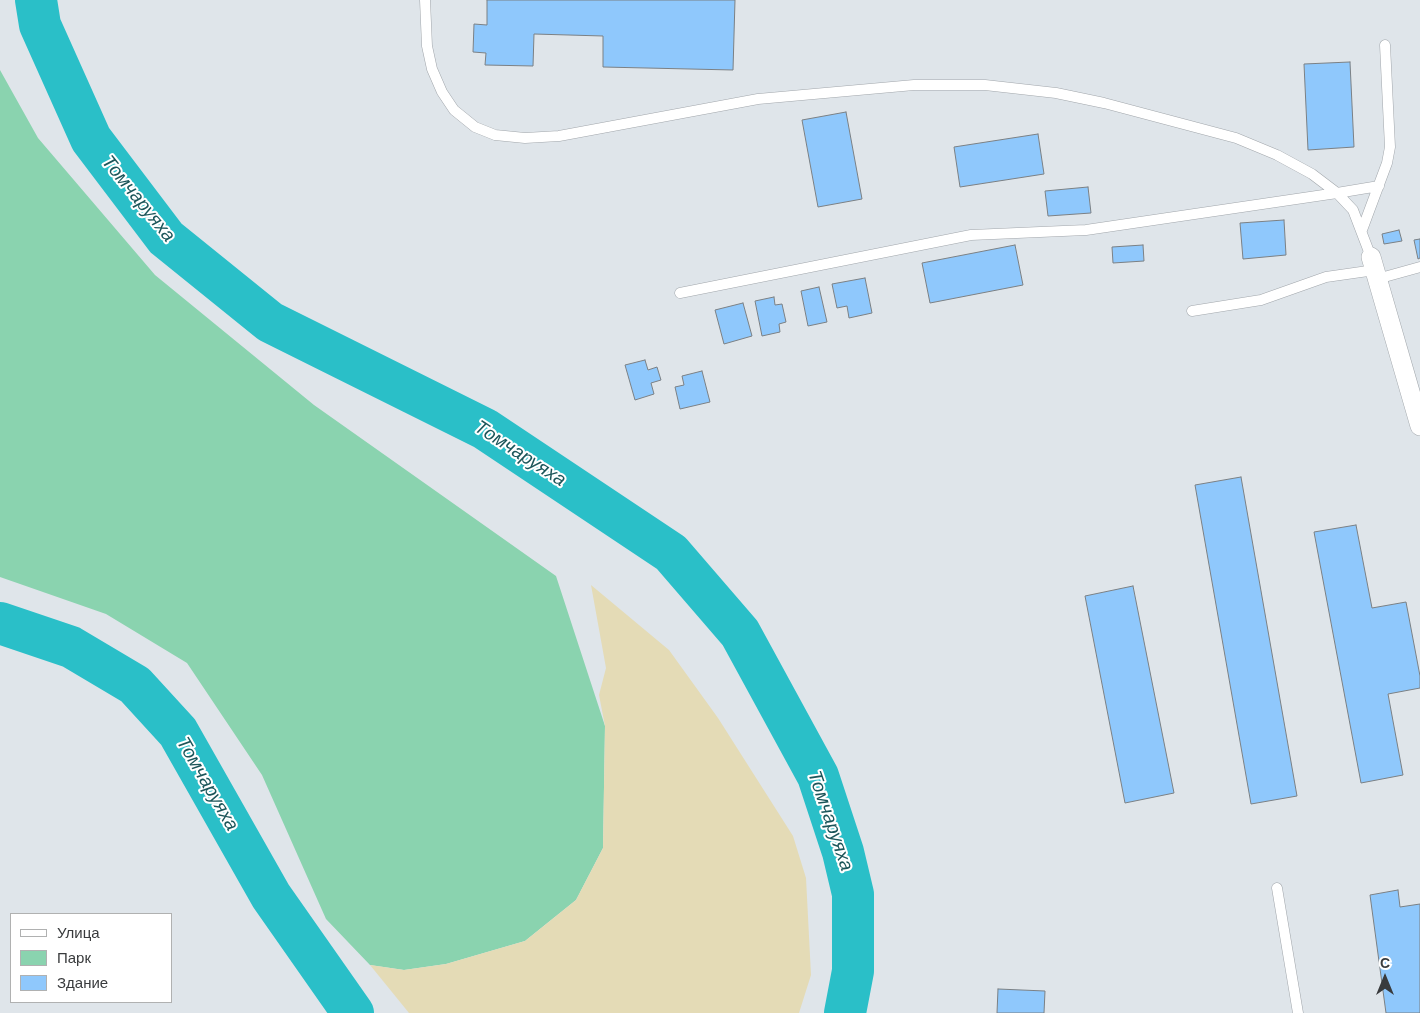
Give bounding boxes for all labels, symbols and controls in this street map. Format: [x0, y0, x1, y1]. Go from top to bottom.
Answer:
water label: Томчаруяха [96, 151, 180, 247]
water label: Томчаруяха [470, 416, 570, 492]
water label: Томчаруяха [171, 733, 243, 835]
water label: Томчаруяха [802, 768, 858, 874]
legend [10, 913, 172, 1003]
text: Улица [57, 924, 100, 941]
text: Парк [57, 949, 91, 966]
north arrow [1360, 953, 1410, 1003]
text: С [1380, 955, 1390, 971]
text: Здание [57, 974, 108, 991]

